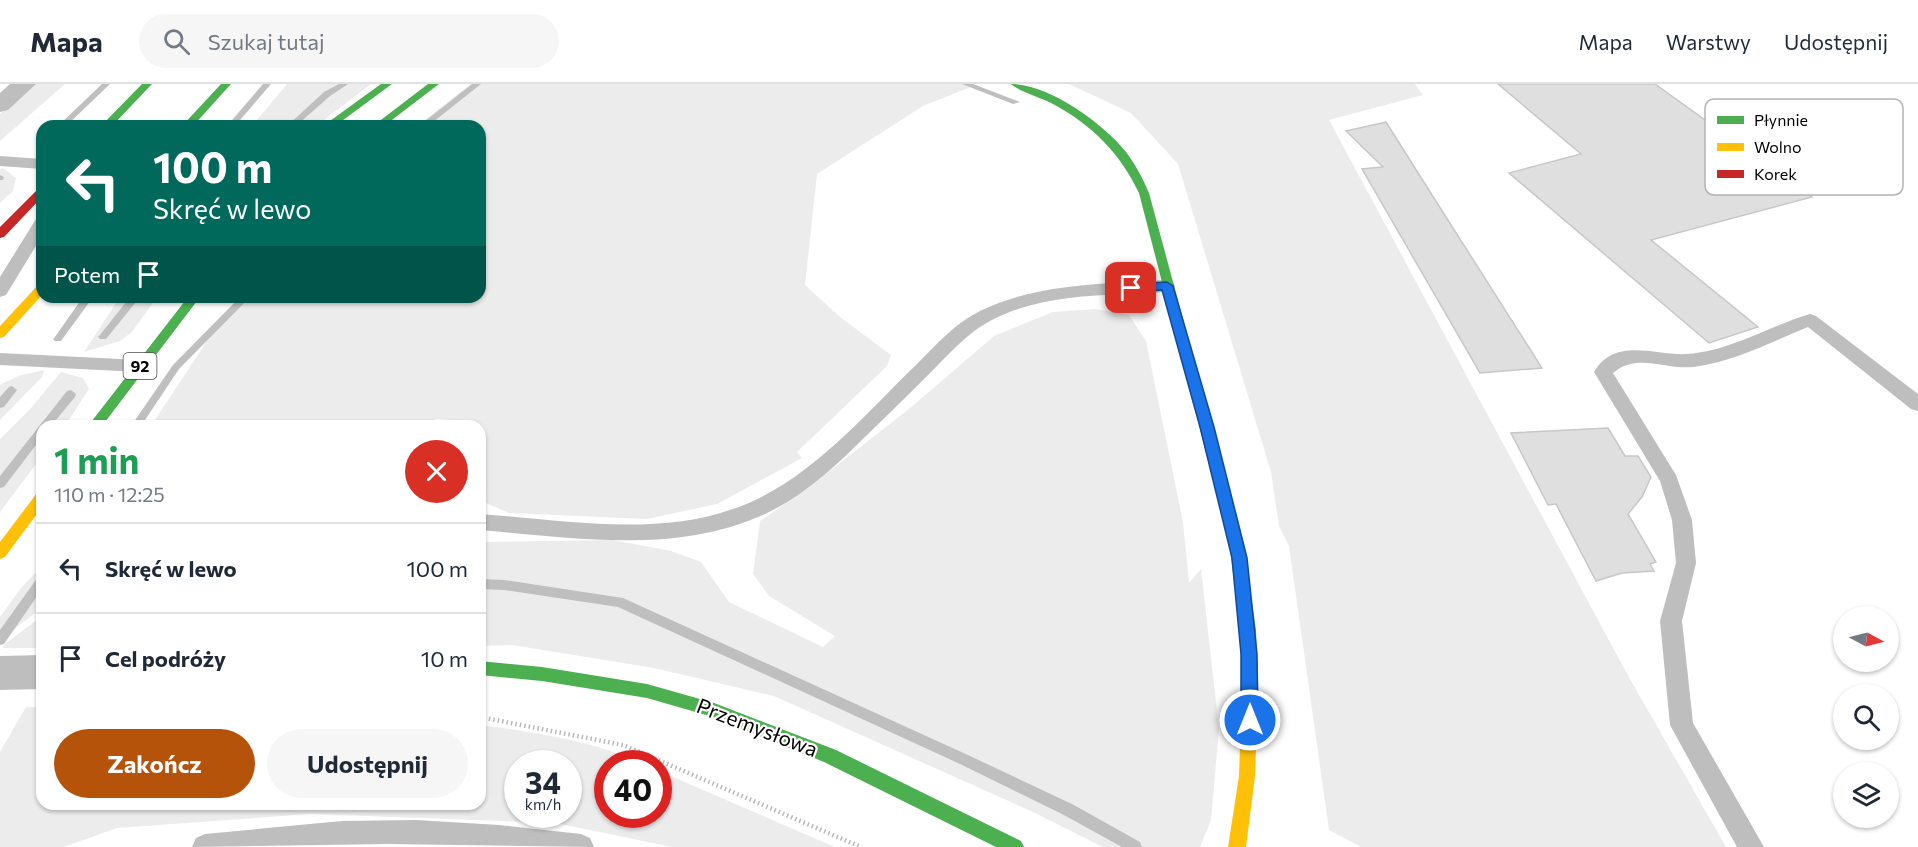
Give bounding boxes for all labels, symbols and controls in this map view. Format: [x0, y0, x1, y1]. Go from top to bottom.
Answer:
search box [139, 14, 559, 68]
text: Mapa [30, 24, 103, 58]
icon: search [160, 25, 193, 58]
text: Szukaj tutaj [208, 28, 325, 55]
text: Mapa [1579, 29, 1633, 54]
text: Warstwy [1666, 29, 1751, 54]
text: Udostępnij [1784, 29, 1888, 54]
legend [1705, 99, 1903, 195]
text: Płynnie [1754, 110, 1808, 129]
text: Wolno [1754, 137, 1802, 156]
text: 100 m [153, 140, 273, 192]
icon: left [54, 144, 132, 222]
text: Korek [1754, 164, 1797, 183]
text: Skręć w lewo [153, 192, 311, 225]
icon: arrive [132, 258, 165, 291]
text: Potem [54, 261, 120, 288]
pin [1105, 262, 1156, 313]
icon: arrive [1114, 271, 1147, 304]
road number: 92 [124, 353, 156, 379]
text: 1 min [54, 437, 139, 481]
button: close [405, 440, 468, 503]
text: 110 m · 12:25 [54, 482, 165, 506]
icon: left [54, 552, 87, 585]
text: Skręć w lewo [105, 555, 237, 582]
text: 100 m [406, 555, 468, 582]
north arrow [1833, 606, 1899, 672]
map controls [1833, 606, 1899, 828]
icon: arrive [54, 642, 87, 675]
text: Cel podróży [105, 645, 226, 672]
text: 10 m [421, 645, 468, 672]
button: search [1833, 684, 1899, 750]
position arrow [1218, 688, 1282, 752]
street label: Przemysłowa [694, 692, 822, 761]
button: Zakończ [54, 729, 255, 798]
button: Udostępnij [267, 729, 468, 798]
speed limit sign: 40 [594, 750, 672, 828]
button: layers [1833, 762, 1899, 828]
text: 34 [525, 763, 561, 800]
text: km/h [525, 795, 561, 813]

